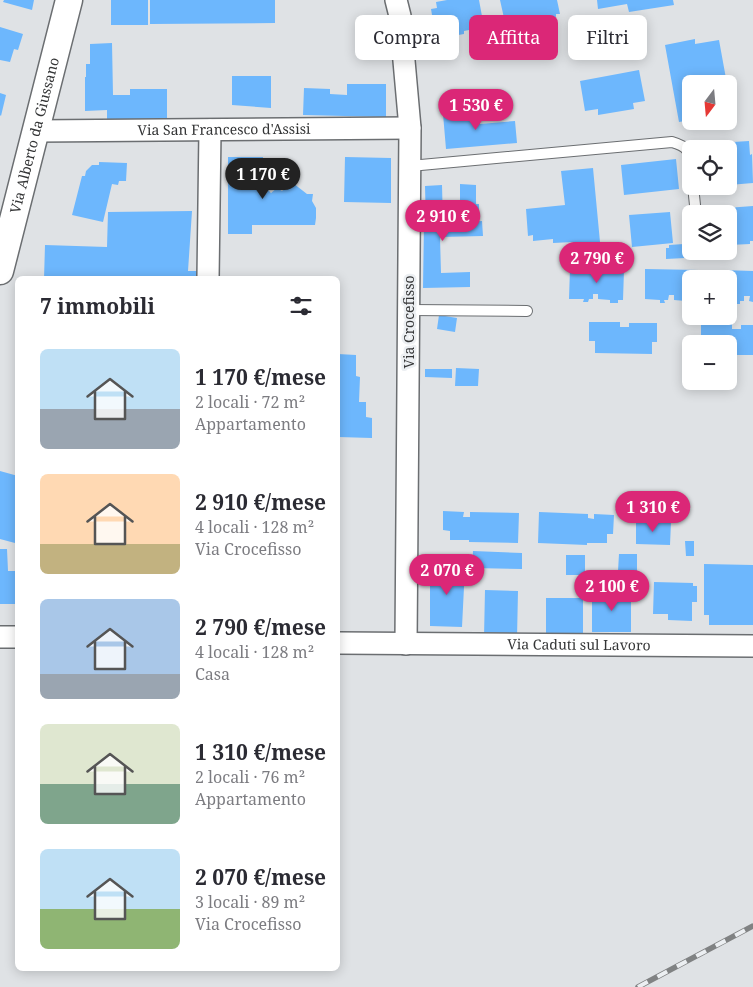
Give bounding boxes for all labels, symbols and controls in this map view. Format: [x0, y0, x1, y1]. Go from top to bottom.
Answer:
chip: Compra [355, 15, 459, 60]
chip: Affitta [469, 15, 558, 60]
chip: Filtri [568, 15, 647, 60]
street label: Via Alberto da Giussano [5, 55, 63, 215]
north arrow [682, 75, 738, 130]
map controls [682, 75, 737, 390]
pin: 1 530 € [430, 88, 522, 131]
text: 1 530 € [449, 94, 503, 116]
street label: Via San Francesco d'Assisi [137, 119, 311, 139]
button: locate [682, 140, 737, 195]
pin: 1 170 € [217, 158, 309, 200]
text: 1 170 € [236, 163, 290, 185]
pin: 2 910 € [397, 200, 489, 242]
text: 2 910 € [416, 205, 470, 227]
button: layers [682, 205, 737, 260]
pin: 2 790 € [551, 242, 643, 284]
text: 2 790 € [570, 247, 624, 269]
button: + [682, 270, 737, 325]
street label: Via Crocefisso [399, 275, 418, 369]
text: 7 immobili [40, 292, 155, 320]
icon: filters [287, 292, 315, 320]
button: − [682, 335, 737, 390]
text: 1 170 €/mese [195, 363, 326, 391]
icon: home [80, 369, 140, 429]
text: 2 locali · 72 m² [195, 391, 305, 413]
text: Appartamento [195, 413, 306, 435]
text: 2 910 €/mese [195, 488, 326, 516]
pin: 1 310 € [607, 490, 699, 533]
icon: home [80, 494, 140, 554]
text: 1 310 € [626, 496, 680, 518]
text: 4 locali · 128 m² [195, 516, 314, 538]
text: Via Crocefisso [195, 538, 301, 560]
pin: 2 070 € [401, 554, 493, 596]
text: 2 070 € [420, 559, 474, 581]
pin: 2 100 € [566, 570, 658, 612]
text: 2 100 € [585, 575, 639, 597]
text: 2 790 €/mese [195, 613, 326, 641]
icon: home [80, 619, 140, 679]
street label: Via Caduti sul Lavoro [507, 634, 651, 654]
text: 4 locali · 128 m² [195, 641, 314, 663]
text: Casa [195, 663, 230, 685]
text: 1 310 €/mese [195, 738, 326, 766]
icon: home [80, 744, 140, 804]
text: 2 locali · 76 m² [195, 766, 305, 788]
text: Appartamento [195, 788, 306, 810]
text: 2 070 €/mese [195, 863, 326, 891]
icon: home [80, 869, 140, 929]
text: 3 locali · 89 m² [195, 891, 305, 913]
text: Via Crocefisso [195, 913, 301, 935]

